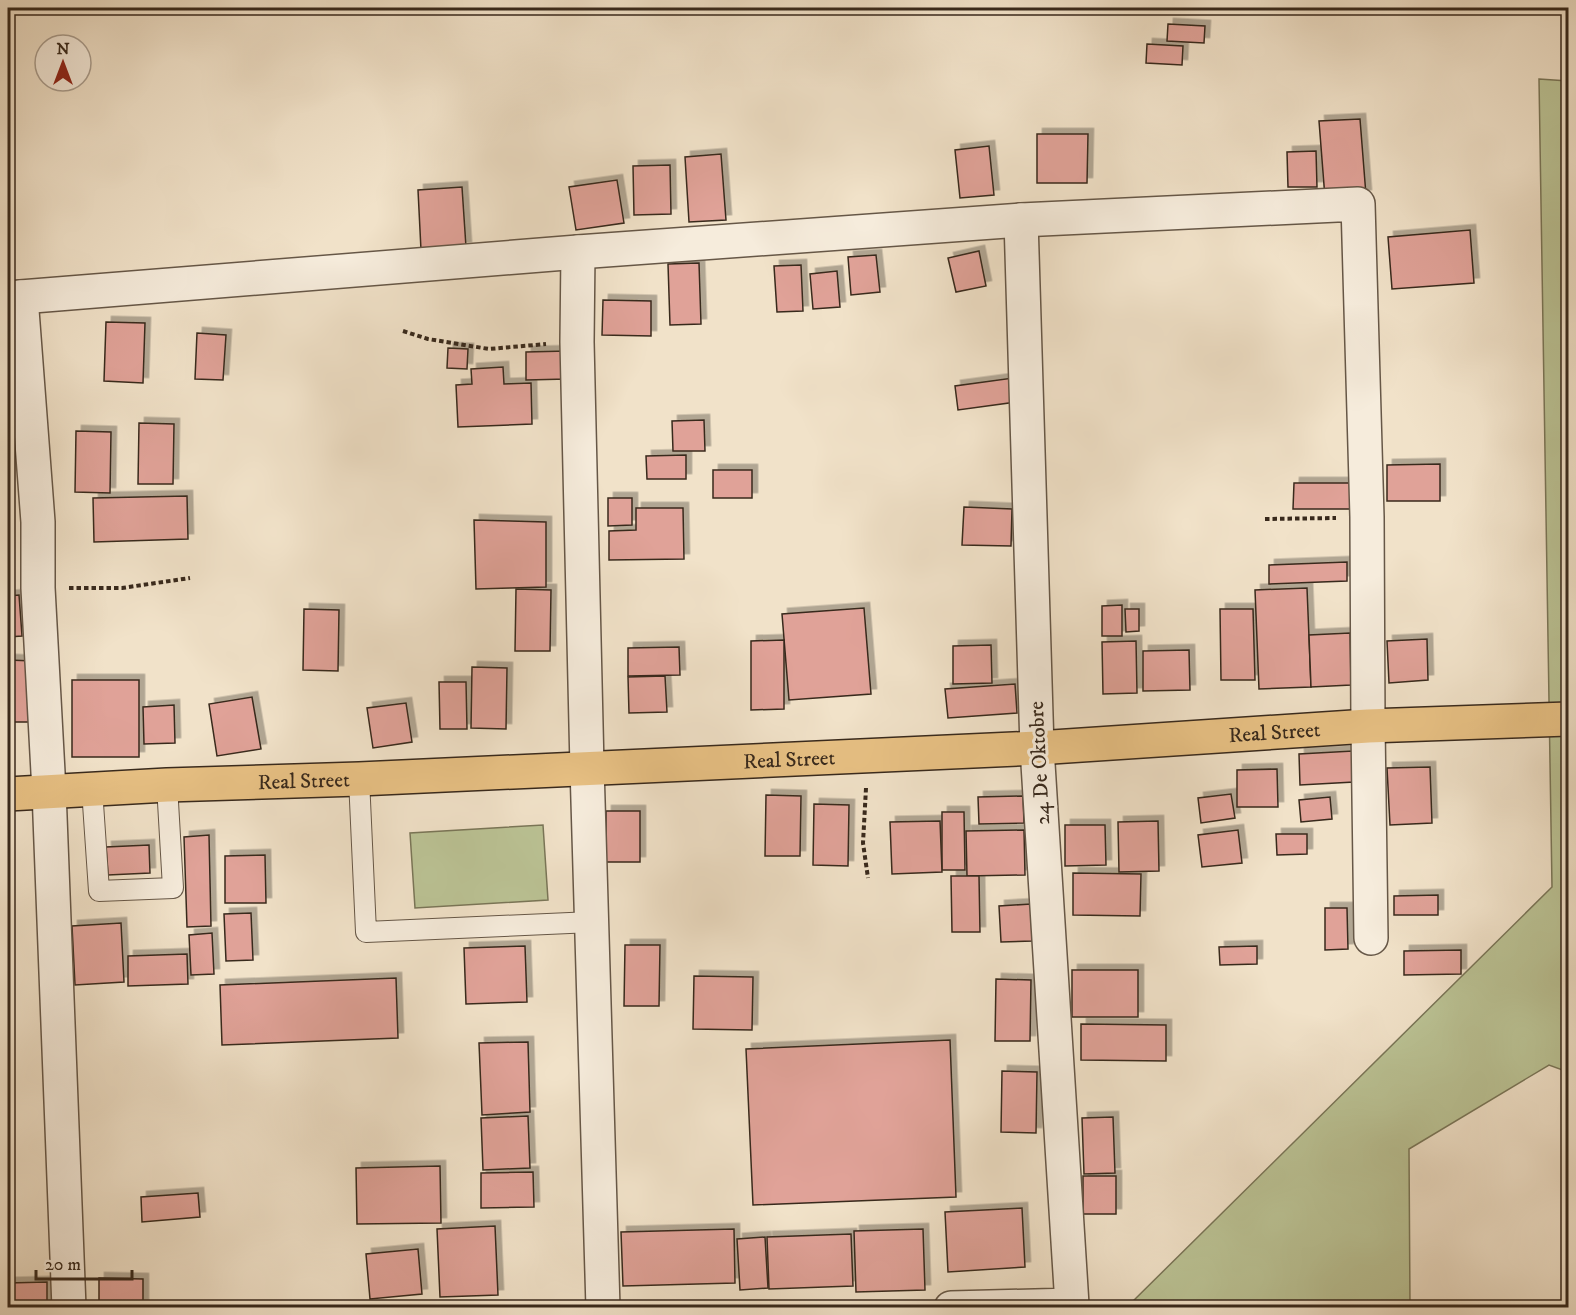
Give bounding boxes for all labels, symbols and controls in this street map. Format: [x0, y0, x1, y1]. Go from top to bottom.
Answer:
north arrow [33, 33, 93, 93]
text: N [56, 39, 70, 59]
street label: 24 De Oktobre [1024, 700, 1056, 826]
street label: Real Street [1228, 717, 1322, 749]
street label: Real Street [743, 745, 836, 775]
street label: Real Street [257, 767, 350, 796]
scale bar [36, 1243, 132, 1281]
text: 20 m [45, 1254, 81, 1276]

